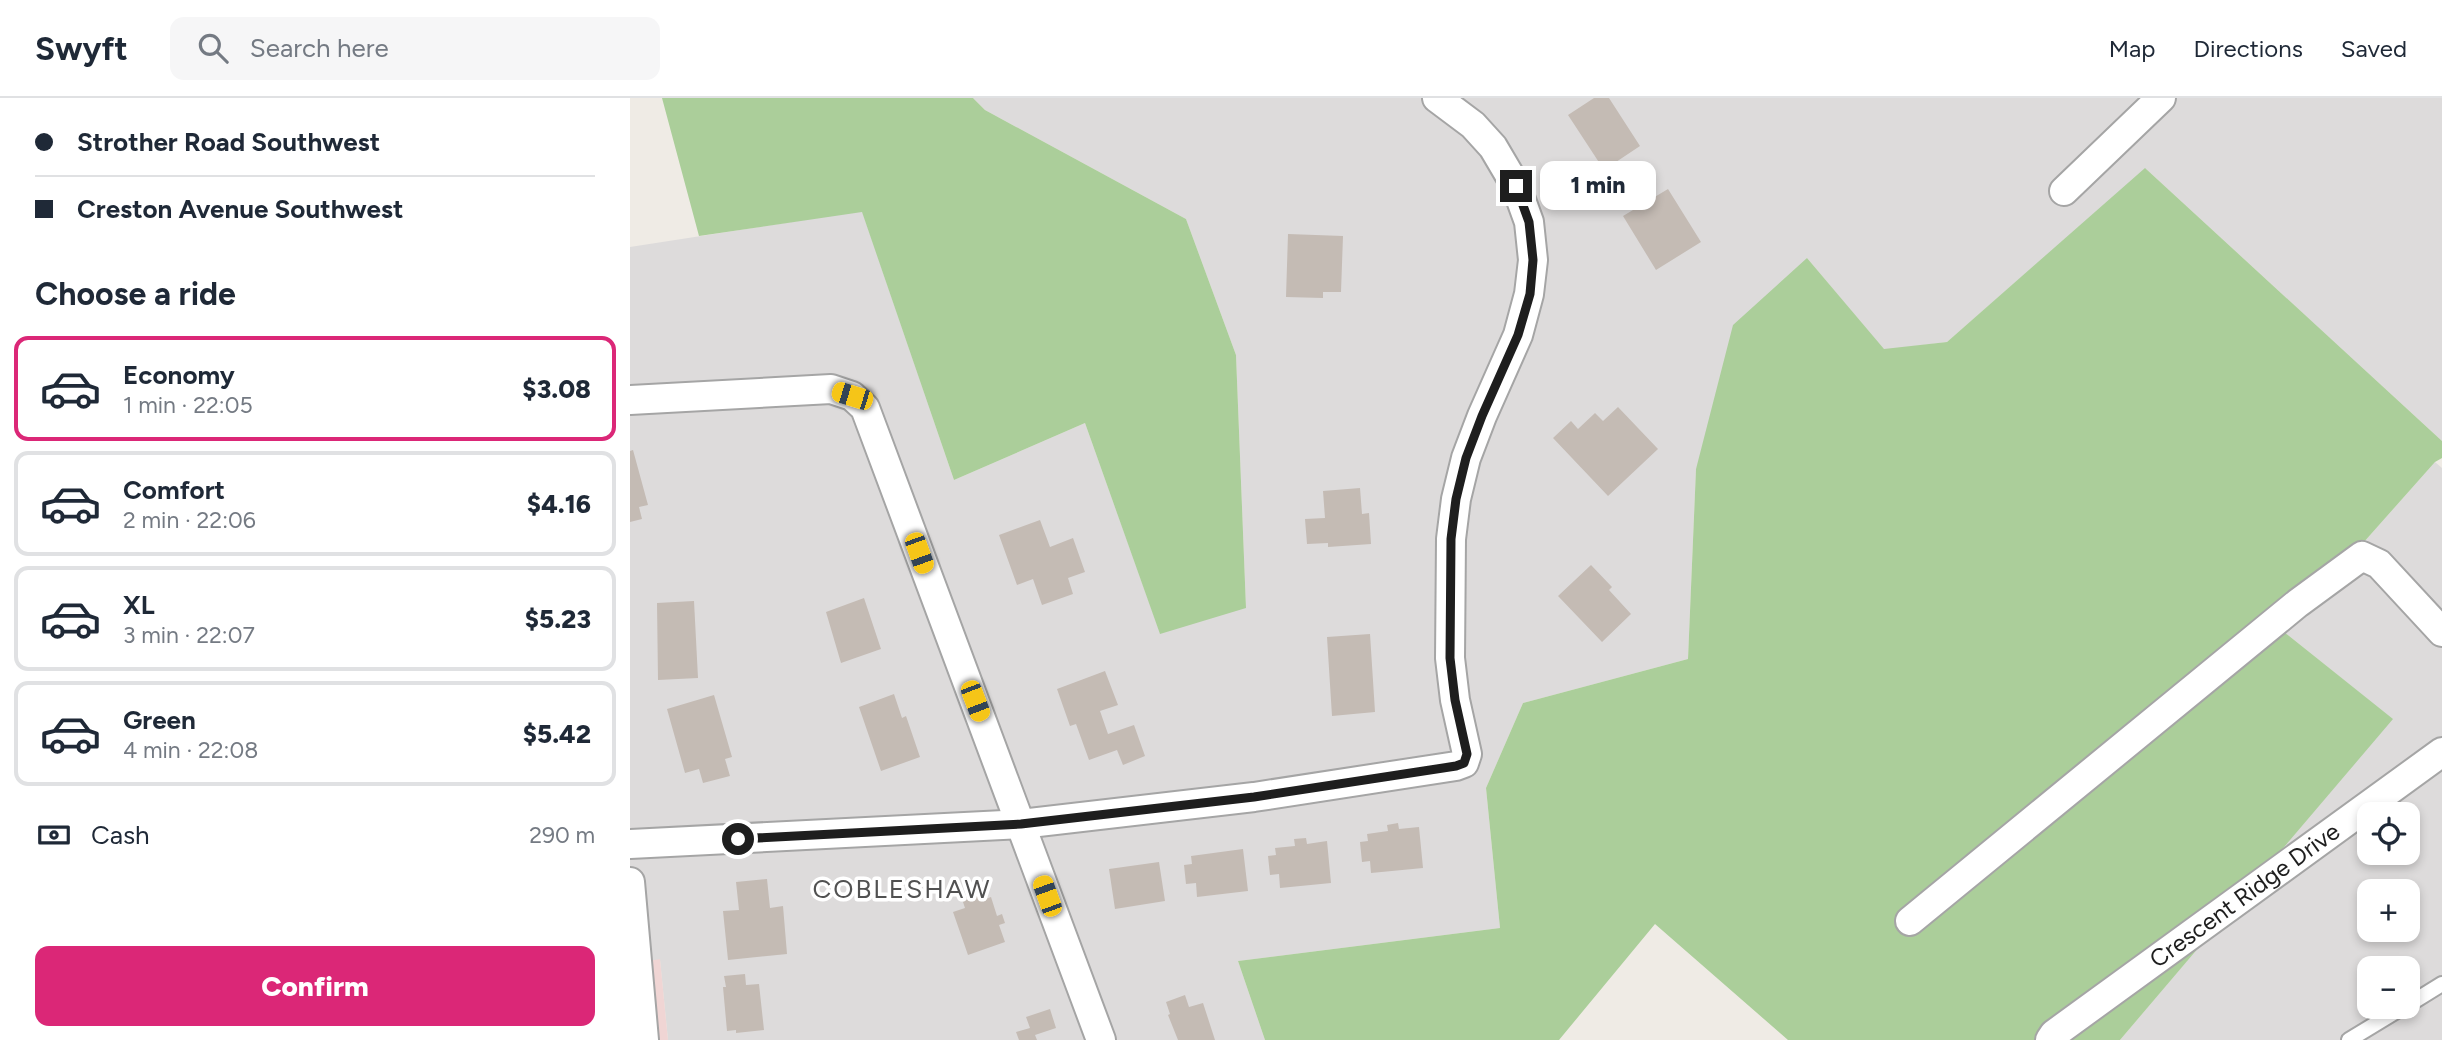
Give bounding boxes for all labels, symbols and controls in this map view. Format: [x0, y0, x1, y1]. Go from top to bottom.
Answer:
search box [170, 17, 660, 80]
text: Swyft [35, 29, 128, 68]
icon: search [194, 29, 232, 67]
text: Search here [250, 32, 389, 64]
text: Map [2109, 34, 2155, 63]
text: Directions [2193, 34, 2303, 63]
text: Saved [2341, 34, 2407, 63]
text: Strother Road Southwest [77, 126, 380, 158]
callout: 1 min [1540, 162, 1656, 210]
route end [1500, 170, 1532, 202]
text: 1 min [1571, 171, 1625, 199]
text: Creston Avenue Southwest [77, 193, 403, 225]
text: Choose a ride [35, 275, 236, 313]
icon: car [39, 357, 102, 420]
text: Economy [123, 359, 235, 391]
text: $3.08 [522, 373, 591, 405]
car [829, 380, 876, 412]
text: 1 min · 22:05 [123, 391, 253, 419]
icon: car [39, 472, 102, 535]
text: Comfort [123, 474, 225, 506]
text: $4.16 [527, 488, 591, 520]
text: 2 min · 22:06 [123, 506, 256, 534]
car [902, 530, 937, 576]
icon: car [39, 587, 102, 650]
text: XL [123, 589, 155, 621]
text: $5.23 [525, 603, 591, 635]
text: 3 min · 22:07 [123, 621, 255, 649]
car [958, 678, 993, 724]
icon: car [39, 702, 102, 765]
text: Green [123, 704, 196, 736]
text: $5.42 [523, 718, 591, 750]
text: 4 min · 22:08 [123, 736, 258, 764]
map controls [2357, 802, 2420, 1019]
button: locate [2357, 802, 2420, 865]
icon: cash [35, 816, 73, 854]
street label: Crescent Ridge Drive [2144, 816, 2345, 974]
text: Cash [91, 819, 150, 851]
text: 290 m [529, 821, 595, 849]
route start [722, 823, 754, 855]
district label: COBLESHAW [813, 873, 991, 905]
car [1030, 873, 1065, 919]
button: + [2357, 879, 2420, 942]
button: Confirm [35, 946, 595, 1026]
button: − [2357, 956, 2420, 1019]

